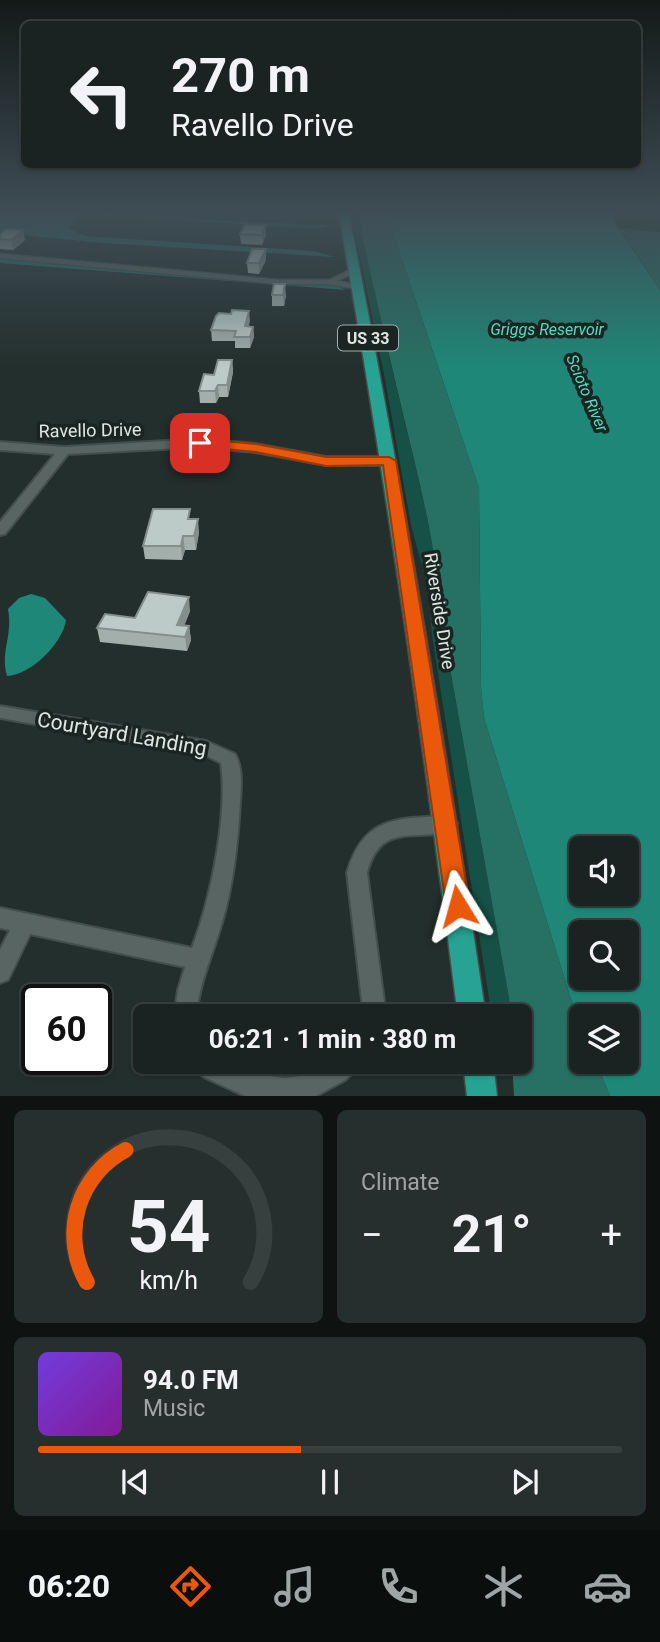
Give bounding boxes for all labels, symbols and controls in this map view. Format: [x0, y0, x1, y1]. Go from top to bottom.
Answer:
text: 270 m [171, 47, 310, 104]
icon: left [56, 49, 147, 140]
text: Ravello Drive [171, 106, 354, 144]
water label: Griggs Reservoir [490, 320, 605, 339]
road number: US 33 [338, 326, 398, 350]
water label: Scioto River [562, 352, 612, 435]
pin [170, 413, 230, 473]
street label: Ravello Drive [38, 419, 142, 441]
icon: arrive [181, 424, 219, 462]
street label: Riverside Drive [420, 551, 460, 671]
street label: Courtyard Landing [35, 707, 209, 761]
map controls [569, 836, 639, 1074]
button: sound [569, 836, 639, 906]
position arrow [421, 869, 495, 943]
button: search [569, 920, 639, 990]
speed limit sign: 60 [21, 984, 112, 1075]
button: layers [569, 1004, 639, 1074]
text: 06:21 · 1 min · 380 m [209, 1024, 456, 1054]
text: Climate [361, 1169, 440, 1196]
text: 54 [127, 1185, 210, 1271]
text: 21° [452, 1204, 532, 1265]
text: − [361, 1213, 383, 1257]
text: + [600, 1213, 622, 1257]
text: km/h [139, 1266, 198, 1295]
text: 94.0 FM [143, 1365, 239, 1395]
text: Music [143, 1395, 205, 1422]
icon: previous [116, 1463, 154, 1501]
icon: pause [311, 1463, 349, 1501]
icon: next [506, 1463, 544, 1501]
icon: directions [166, 1562, 215, 1611]
icon: music [270, 1562, 319, 1611]
icon: phone [374, 1562, 423, 1611]
icon: climate [479, 1562, 528, 1611]
icon: car [583, 1562, 632, 1611]
text: 06:20 [28, 1567, 110, 1605]

